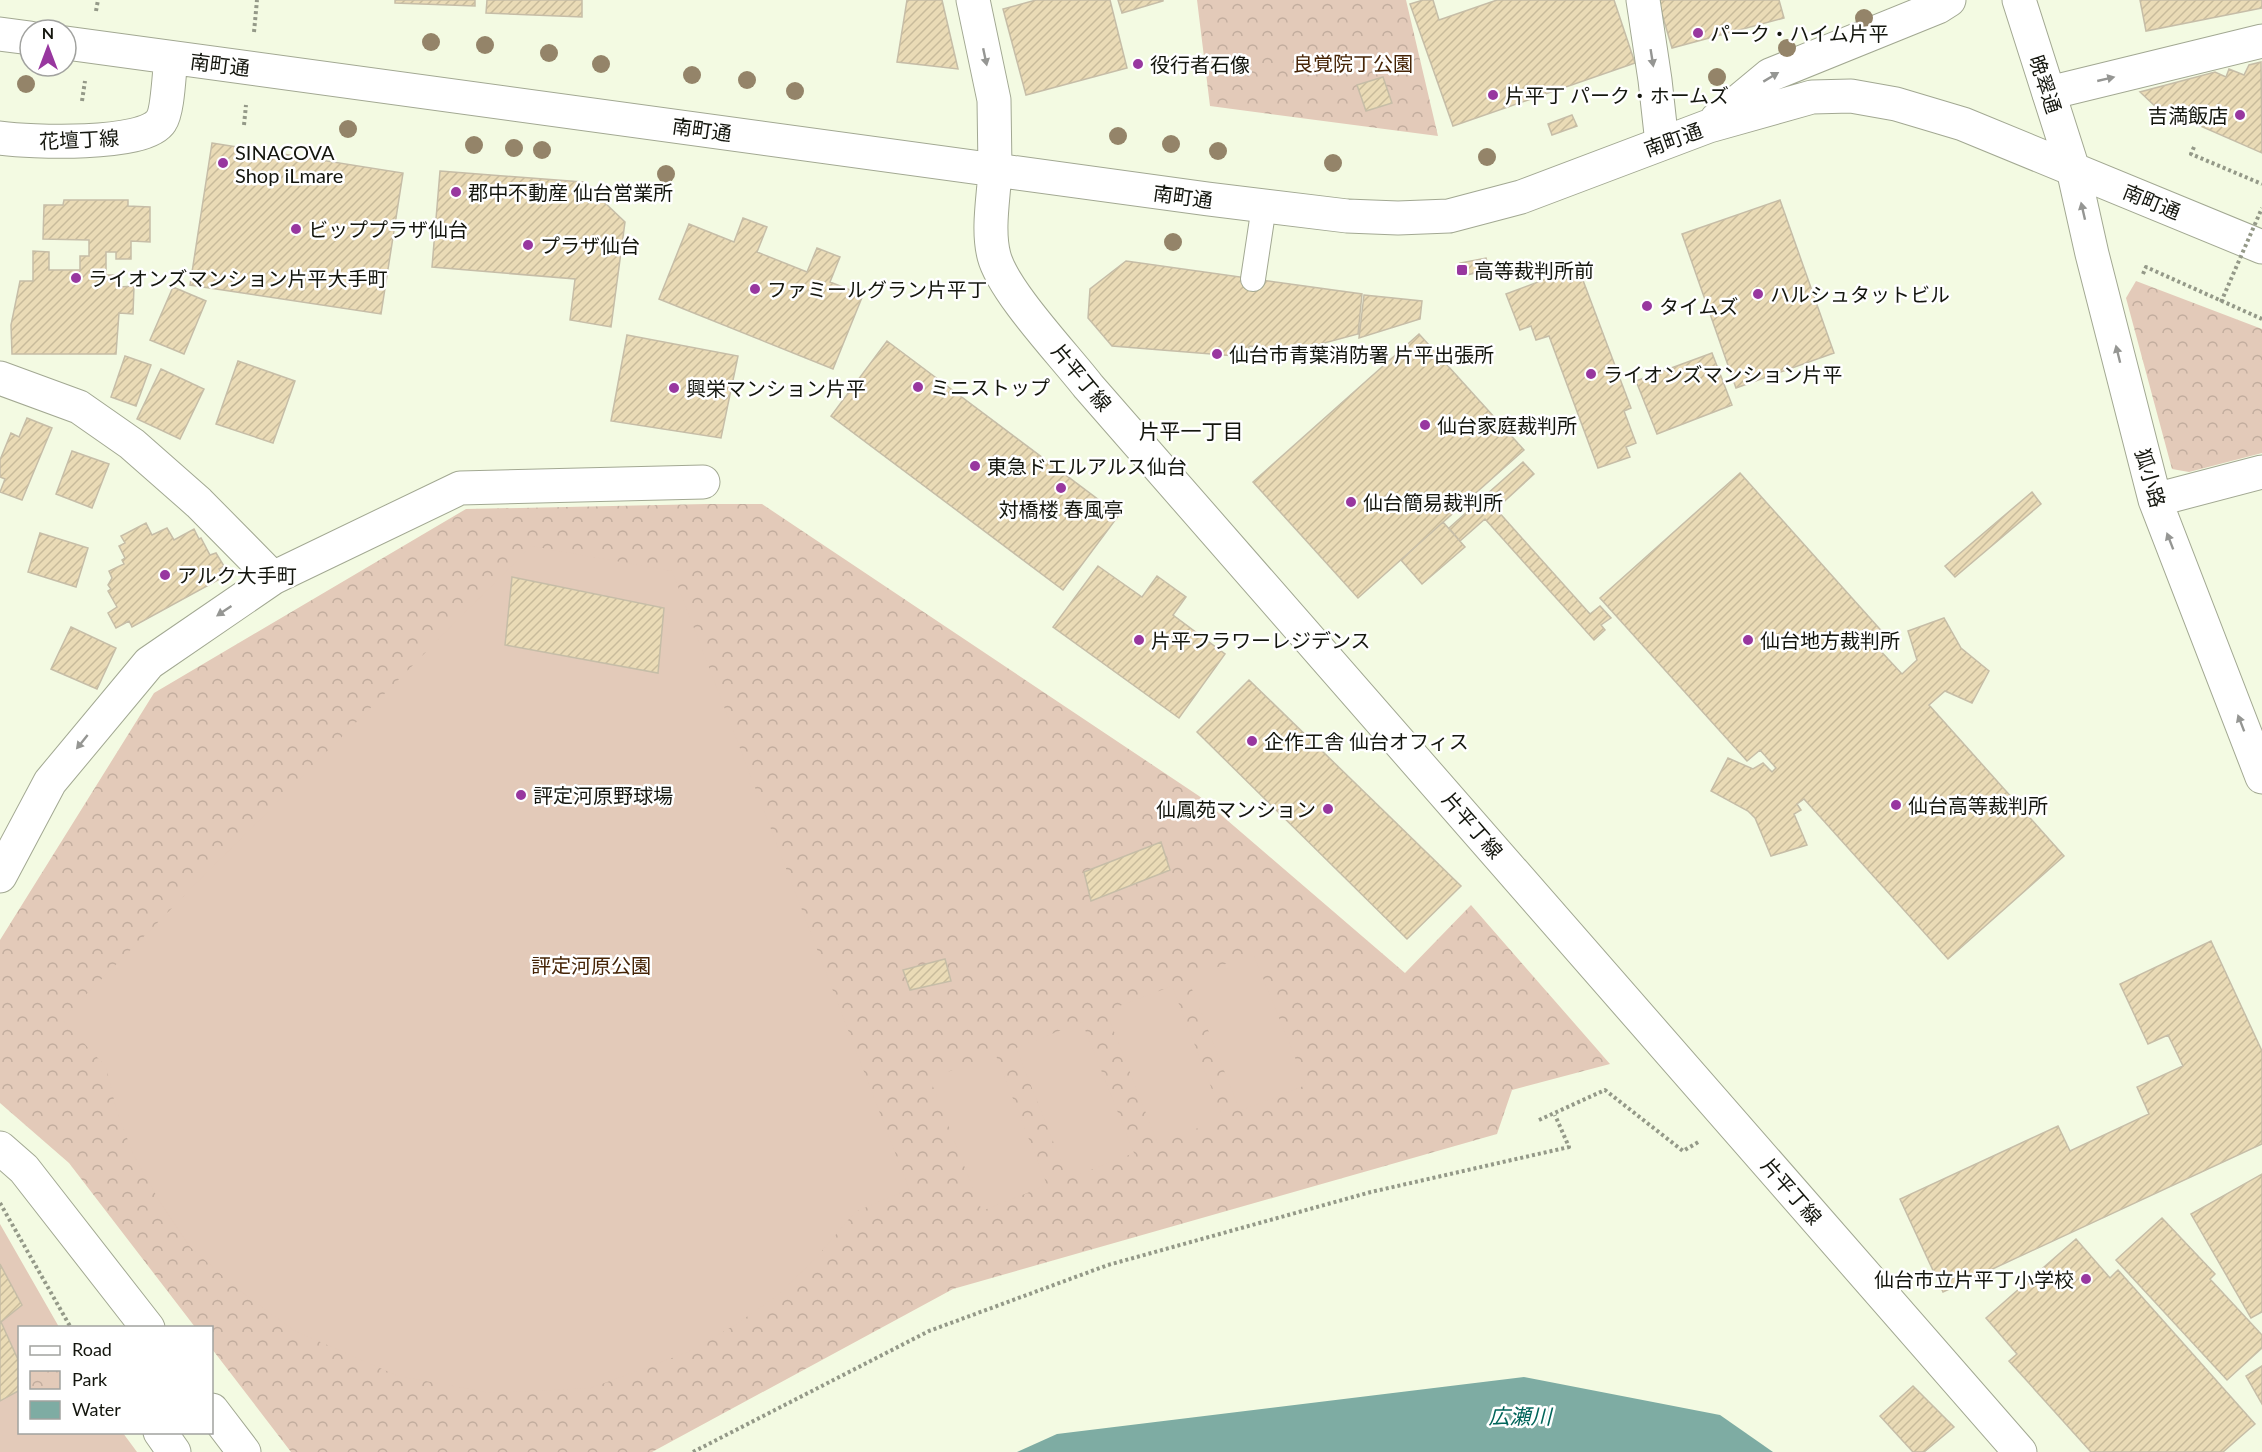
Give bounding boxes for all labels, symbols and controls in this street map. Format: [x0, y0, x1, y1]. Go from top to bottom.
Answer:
north arrow [18, 18, 78, 78]
place label: パーク・ハイム片平 [1710, 21, 1889, 45]
text: N [42, 23, 54, 42]
marker: パーク・ハイム片平 [1691, 26, 1705, 40]
street label: 南町通 [189, 48, 251, 80]
one-way arrow [981, 48, 991, 67]
one-way arrow [1647, 48, 1656, 67]
park label: 良覚院丁公園 [1293, 51, 1413, 75]
place label: 役行者石像 [1150, 52, 1250, 76]
street label: 晩翠通 [2025, 52, 2067, 116]
marker: 役行者石像 [1131, 57, 1145, 71]
one-way arrow [1762, 71, 1779, 82]
one-way arrow [2096, 74, 2115, 84]
place label: 片平丁 パーク・ホームズ [1505, 83, 1729, 107]
marker: 片平丁 パーク・ホームズ [1486, 88, 1500, 102]
place label: 吉満飯店 [2148, 103, 2228, 127]
marker: 吉満飯店 [2233, 108, 2247, 122]
street label: 南町通 [671, 113, 733, 145]
street label: 南町通 [1641, 117, 1705, 161]
street label: 花壇丁線 [38, 125, 120, 153]
place label: SINACOVA Shop iLmare [235, 140, 343, 187]
marker: SINACOVA Shop iLmare [216, 156, 230, 170]
street label: 南町通 [2120, 179, 2184, 223]
place label: 郡中不動産 仙台営業所 [468, 180, 673, 204]
street label: 南町通 [1152, 180, 1214, 212]
marker: 郡中不動産 仙台営業所 [449, 185, 463, 199]
one-way arrow [2077, 202, 2087, 220]
place label: ビッププラザ仙台 [308, 217, 468, 241]
marker: ビッププラザ仙台 [289, 222, 303, 236]
place label: プラザ仙台 [540, 233, 640, 257]
marker: プラザ仙台 [521, 238, 535, 252]
place label: 高等裁判所前 [1474, 258, 1594, 282]
marker: 高等裁判所前 [1455, 263, 1469, 277]
place label: ライオンズマンション片平大手町 [88, 266, 388, 290]
marker: ライオンズマンション片平大手町 [69, 271, 83, 285]
place label: ファミールグラン片平丁 [767, 277, 987, 301]
marker: ファミールグラン片平丁 [748, 282, 762, 296]
place label: ハルシュタットビル [1770, 282, 1950, 306]
marker: ハルシュタットビル [1751, 287, 1765, 301]
place label: タイムズ [1659, 294, 1739, 318]
marker: タイムズ [1640, 299, 1654, 313]
street label: 片平丁線 [1047, 339, 1117, 415]
place label: 仙台市青葉消防署 片平出張所 [1229, 342, 1494, 366]
one-way arrow [2112, 344, 2122, 363]
marker: 仙台市青葉消防署 片平出張所 [1210, 347, 1224, 361]
place label: ライオンズマンション片平 [1603, 362, 1843, 386]
marker: ライオンズマンション片平 [1584, 367, 1598, 381]
place label: ミニストップ [930, 375, 1050, 399]
place label: 興栄マンション片平 [686, 376, 866, 400]
marker: ミニストップ [911, 380, 925, 394]
marker: 興栄マンション片平 [667, 381, 681, 395]
place label: 仙台家庭裁判所 [1437, 413, 1577, 437]
district label: 片平一丁目 [1139, 418, 1244, 443]
marker: 仙台家庭裁判所 [1418, 418, 1432, 432]
street label: 狐小路 [2131, 446, 2171, 510]
place label: 東急ドエルアルス仙台 [987, 454, 1187, 478]
marker: 東急ドエルアルス仙台 [968, 459, 982, 473]
marker: 対橋楼 春風亭 [1054, 481, 1068, 495]
place label: 仙台簡易裁判所 [1363, 490, 1503, 514]
marker: 仙台簡易裁判所 [1344, 495, 1358, 509]
place label: 対橋楼 春風亭 [998, 497, 1124, 521]
one-way arrow [2165, 532, 2175, 550]
place label: アルク大手町 [177, 563, 297, 587]
marker: アルク大手町 [158, 568, 172, 582]
one-way arrow [217, 605, 233, 617]
place label: 片平フラワーレジデンス [1151, 628, 1371, 652]
place label: 仙台地方裁判所 [1760, 628, 1900, 652]
marker: 片平フラワーレジデンス [1132, 633, 1146, 647]
marker: 仙台地方裁判所 [1741, 633, 1755, 647]
one-way arrow [2236, 714, 2245, 732]
place label: 企作工舎 仙台オフィス [1264, 729, 1469, 753]
one-way arrow [76, 734, 89, 750]
marker: 企作工舎 仙台オフィス [1245, 734, 1259, 748]
place label: 評定河原野球場 [533, 783, 673, 807]
street label: 片平丁線 [1438, 787, 1508, 863]
marker: 評定河原野球場 [514, 788, 528, 802]
place label: 仙台高等裁判所 [1908, 793, 2048, 817]
place label: 仙鳳苑マンション [1156, 797, 1316, 821]
marker: 仙台高等裁判所 [1889, 798, 1903, 812]
marker: 仙鳳苑マンション [1321, 802, 1335, 816]
park label: 評定河原公園 [531, 953, 651, 977]
street label: 片平丁線 [1757, 1153, 1827, 1229]
place label: 仙台市立片平丁小学校 [1874, 1267, 2074, 1291]
marker: 仙台市立片平丁小学校 [2079, 1272, 2093, 1286]
legend [18, 1326, 213, 1434]
text: Road [72, 1338, 112, 1360]
text: Park [72, 1368, 108, 1390]
text: Water [72, 1398, 121, 1420]
water label: 広瀬川 [1489, 1403, 1553, 1428]

